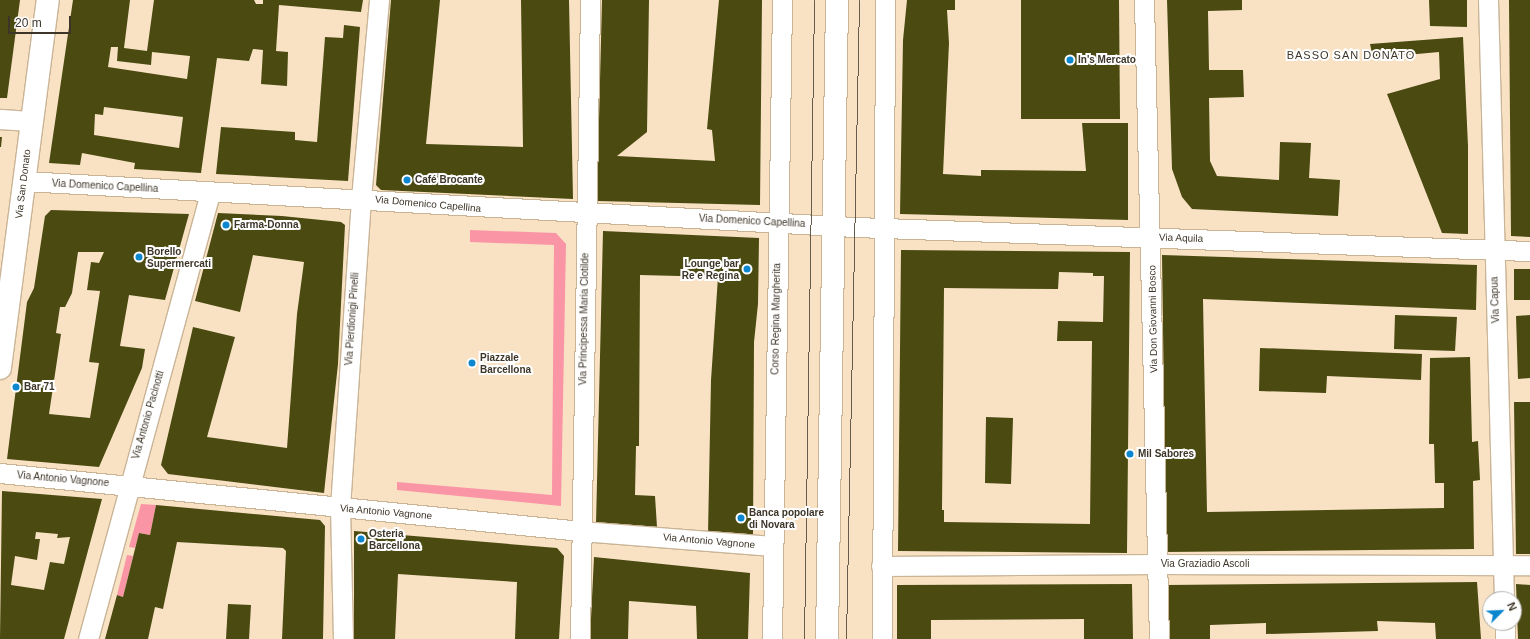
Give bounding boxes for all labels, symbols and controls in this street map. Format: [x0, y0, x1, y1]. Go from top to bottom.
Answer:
scale bar [10, 8, 73, 34]
text: 20 m [15, 16, 42, 30]
district label: BASSO SAN DONATO [1287, 48, 1415, 62]
place label: In's Mercato [1078, 54, 1136, 66]
marker: In's Mercato [1065, 55, 1075, 65]
street label: Via San Donato [13, 149, 33, 219]
place label: Café Brocante [415, 174, 483, 186]
marker: Café Brocante [402, 175, 412, 185]
street label: Via Domenico Capellina [51, 177, 159, 195]
street label: Via Domenico Capellina [374, 193, 482, 215]
street label: Via Domenico Capellina [698, 212, 806, 230]
place label: Farma-Donna [234, 219, 298, 231]
marker: Farma-Donna [221, 220, 231, 230]
street label: Via Aquila [1158, 231, 1204, 245]
place label: Borello Supermercati [147, 245, 211, 268]
marker: Borello Supermercati [134, 252, 144, 262]
street label: Via Principessa Maria Clotilde [577, 253, 591, 385]
place label: Lounge bar Re e Regina [682, 257, 739, 280]
street label: Corso Regina Margherita [769, 263, 783, 375]
marker: Lounge bar Re e Regina [742, 264, 752, 274]
street label: Via Don Giovanni Bosco [1146, 265, 1160, 373]
street label: Via Pierdionigi Pinelli [343, 272, 361, 366]
street label: Via Capua [1488, 277, 1502, 323]
place label: Piazzale Barcellona [480, 351, 531, 374]
marker: Piazzale Barcellona [467, 358, 477, 368]
street label: Via Antonio Pacinotti [130, 369, 166, 461]
place label: Bar 71 [24, 381, 55, 393]
marker: Bar 71 [11, 382, 21, 392]
place label: Mil Sabores [1138, 448, 1194, 460]
marker: Mil Sabores [1125, 449, 1135, 459]
street label: Via Antonio Vagnone [16, 469, 110, 489]
street label: Via Antonio Vagnone [339, 502, 433, 522]
place label: Banca popolare di Novara [749, 506, 824, 530]
marker: Banca popolare di Novara [736, 513, 746, 523]
place label: Osteria Barcellona [369, 527, 420, 550]
street label: Via Antonio Vagnone [662, 531, 756, 551]
marker: Osteria Barcellona [356, 534, 366, 544]
street label: Via Graziadio Ascoli [1160, 558, 1250, 570]
north arrow [1482, 591, 1522, 631]
text: N [1505, 600, 1519, 613]

